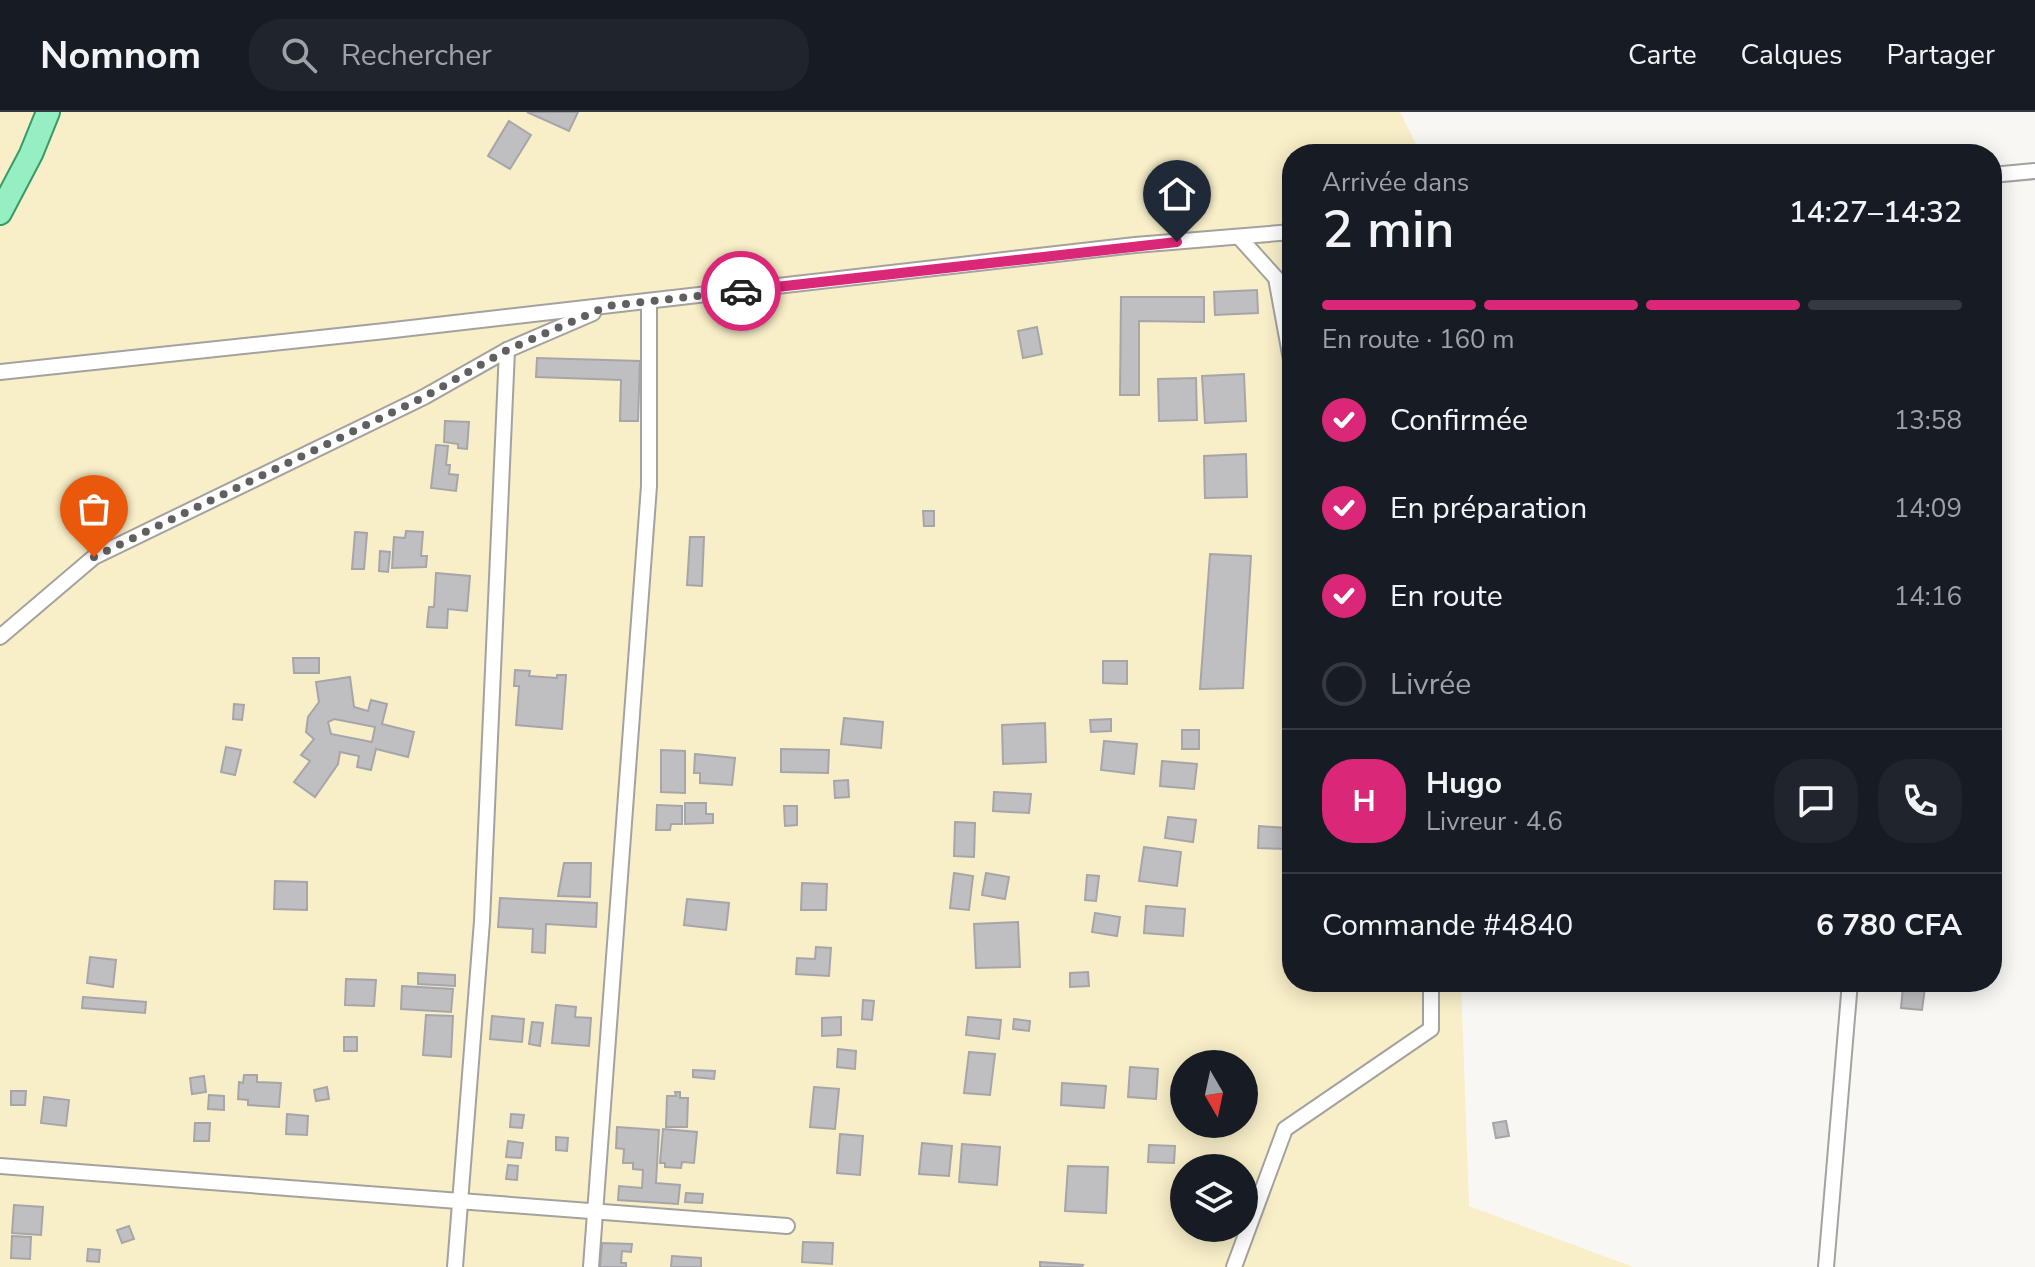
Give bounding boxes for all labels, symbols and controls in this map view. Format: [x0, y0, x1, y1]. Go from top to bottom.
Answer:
search box [249, 19, 809, 91]
text: Nomnom [40, 30, 201, 81]
icon: search [277, 33, 321, 77]
text: Rechercher [341, 35, 492, 76]
text: Carte [1628, 36, 1697, 74]
text: Calques [1741, 36, 1842, 74]
text: Partager [1886, 36, 1995, 74]
pin [1143, 160, 1211, 242]
text: Arrivée dans [1322, 165, 1469, 200]
icon: home [1155, 172, 1199, 216]
text: 14:27–14:32 [1789, 192, 1962, 233]
text: 2 min [1322, 194, 1455, 265]
courier [701, 251, 781, 331]
icon: car [719, 269, 763, 313]
text: En route · 160 m [1322, 322, 1515, 357]
icon: check [1322, 398, 1366, 442]
text: Confirmée [1390, 400, 1528, 441]
text: 13:58 [1894, 403, 1962, 438]
pin [60, 475, 128, 557]
icon: check [1322, 486, 1366, 530]
icon: bag [72, 487, 116, 531]
text: En préparation [1390, 488, 1587, 529]
text: 14:09 [1894, 491, 1962, 526]
icon: check [1322, 574, 1366, 618]
text: En route [1390, 576, 1503, 617]
text: 14:16 [1894, 579, 1962, 614]
text: Livrée [1390, 664, 1471, 705]
button: chat [1774, 759, 1858, 843]
button: phone [1878, 759, 1962, 843]
text: Hugo [1426, 763, 1502, 804]
text: H [1352, 781, 1376, 822]
text: Livreur · 4.6 [1426, 804, 1563, 839]
text: Commande #4840 [1322, 905, 1573, 946]
text: 6 780 CFA [1816, 905, 1962, 946]
north arrow [1170, 1050, 1258, 1138]
map controls [1170, 1050, 1258, 1242]
button: layers [1170, 1154, 1258, 1242]

